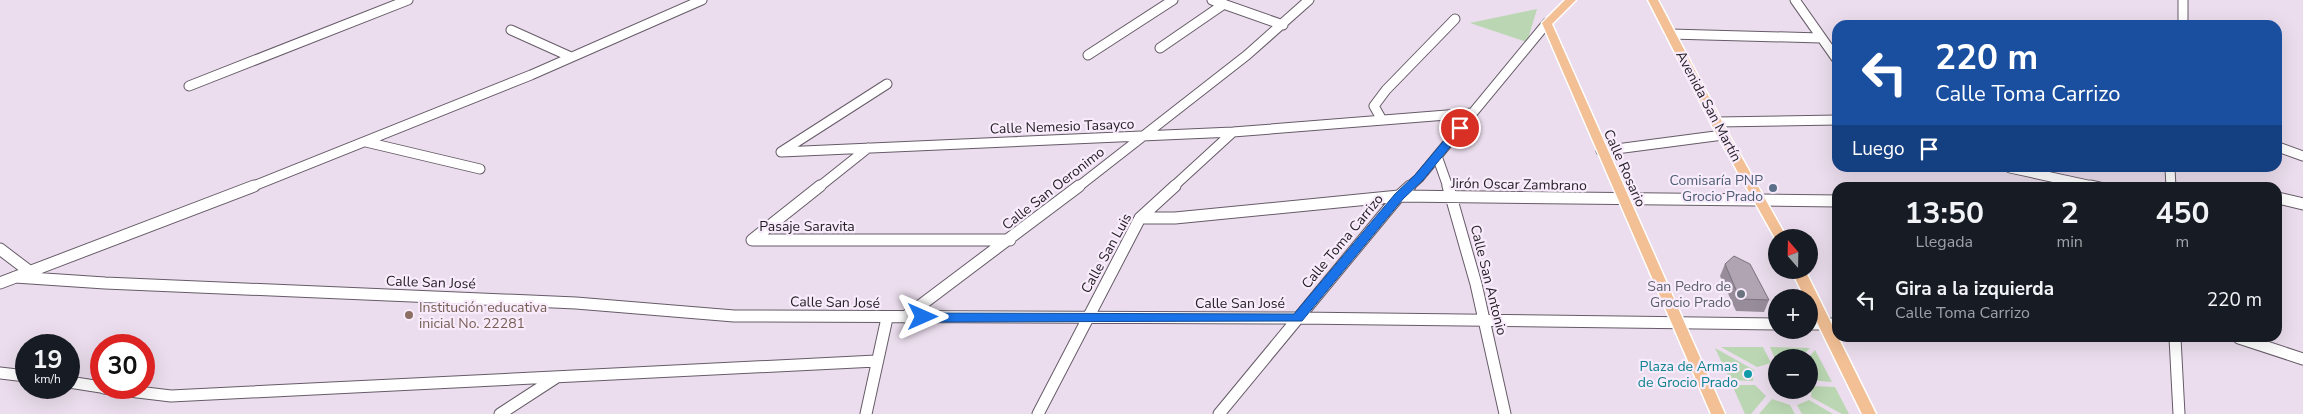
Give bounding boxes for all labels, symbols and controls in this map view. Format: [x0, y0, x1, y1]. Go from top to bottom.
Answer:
text: 220 m [1935, 34, 2038, 81]
icon: left [1852, 40, 1917, 105]
street label: Avenida San Martín [1671, 47, 1746, 165]
text: Calle Toma Carrizo [1935, 79, 2120, 109]
pin [1439, 107, 1481, 149]
street label: Calle Nemesio Tasayco [989, 114, 1135, 139]
icon: arrive [1446, 114, 1474, 142]
street label: Calle Rosario [1599, 126, 1650, 210]
icon: arrive [1915, 135, 1943, 163]
text: Luego [1852, 136, 1905, 162]
street label: Calle San Oeronimo [998, 142, 1109, 234]
place label: Comisaría PNP Grocio Prado [1670, 171, 1763, 206]
street label: Jirón Oscar Zambrano [1450, 174, 1587, 195]
marker: Comisaría PNP Grocio Prado [1767, 182, 1779, 194]
street label: Calle Toma Carrizo [1297, 190, 1388, 293]
text: 13:50 [1905, 193, 1984, 234]
text: 2 [2061, 193, 2079, 234]
text: 450 [2155, 193, 2209, 234]
street label: Calle San Luis [1077, 210, 1136, 297]
street label: Pasaje Saravita [759, 217, 855, 236]
street label: Calle San Antonio [1466, 223, 1511, 338]
north arrow [1768, 229, 1818, 279]
map controls [1768, 229, 1818, 399]
text: Llegada [1915, 231, 1973, 253]
text: min [2056, 231, 2083, 253]
text: m [2176, 231, 2189, 253]
street label: Calle San José [386, 271, 476, 294]
text: Gira a la izquierda [1895, 276, 2054, 302]
place label: San Pedro de Grocio Prado [1647, 277, 1731, 312]
icon: left [1852, 286, 1880, 314]
text: 220 m [2207, 287, 2262, 313]
marker: San Pedro de Grocio Prado [1735, 288, 1747, 300]
button: + [1768, 289, 1818, 339]
position arrow [896, 290, 948, 342]
street label: Calle San José [790, 292, 880, 313]
street label: Calle San José [1195, 294, 1285, 313]
place label: Institución educativa inicial No. 22281 [419, 298, 547, 333]
text: Calle Toma Carrizo [1895, 302, 2030, 324]
marker: Institución educativa inicial No. 22281 [403, 309, 415, 321]
speed limit sign: 30 [90, 334, 155, 399]
text: 19 [32, 343, 63, 377]
button: − [1768, 349, 1818, 399]
place label: Plaza de Armas de Grocio Prado [1638, 357, 1738, 392]
marker: Plaza de Armas de Grocio Prado [1742, 368, 1754, 380]
text: km/h [34, 371, 61, 387]

